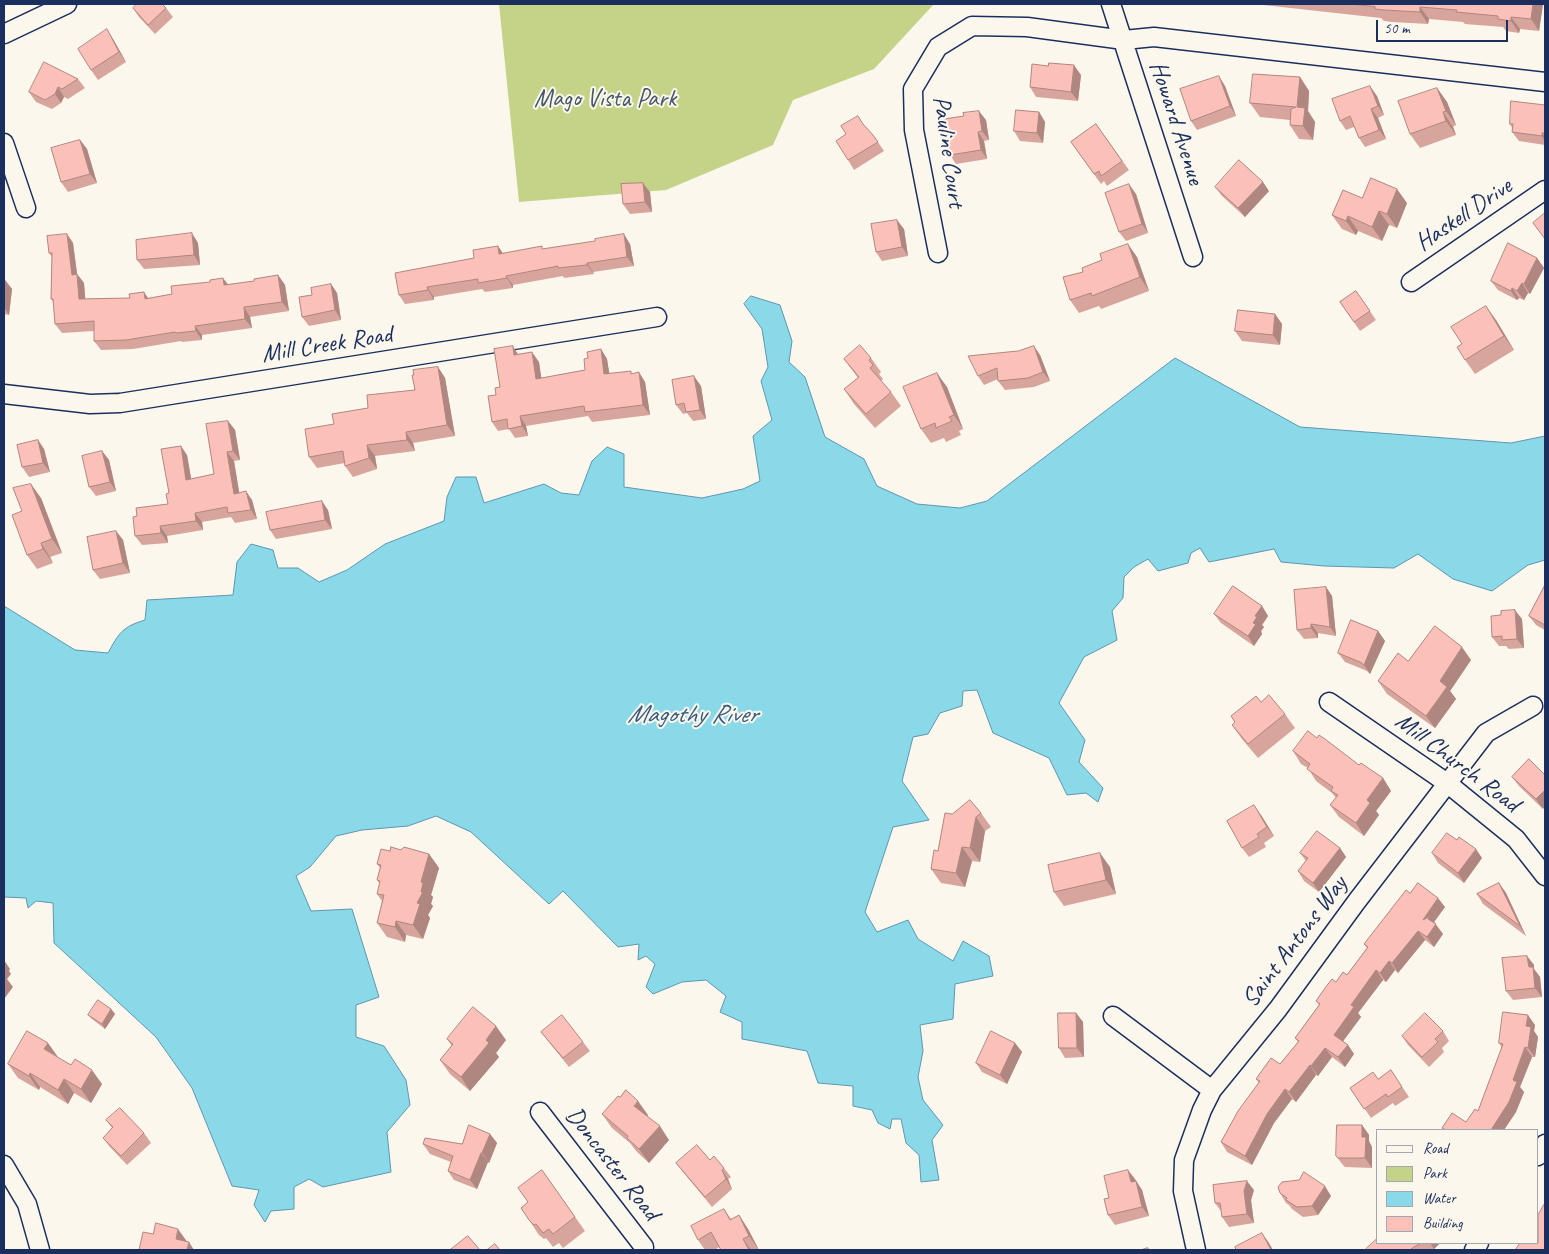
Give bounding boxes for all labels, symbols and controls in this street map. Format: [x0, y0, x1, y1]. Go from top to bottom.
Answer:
scale bar [1379, 10, 1512, 42]
text: 50 m [1384, 19, 1410, 38]
street label: Howard Avenue [1142, 58, 1210, 188]
park label: Mago Vista Park [534, 84, 676, 114]
street label: Pauline Court [925, 94, 971, 210]
street label: Haskell Drive [1410, 172, 1518, 258]
street label: Mill Creek Road [260, 320, 394, 370]
water label: Magothy River [627, 699, 757, 731]
street label: Mill Church Road [1389, 707, 1525, 819]
street label: Saint Antons Way [1236, 870, 1354, 1014]
street label: Doncaster Road [558, 1101, 666, 1227]
legend [1376, 1129, 1539, 1244]
text: Road [1423, 1139, 1448, 1158]
text: Park [1423, 1164, 1447, 1183]
text: Water [1423, 1189, 1456, 1208]
text: Building [1423, 1214, 1462, 1233]

